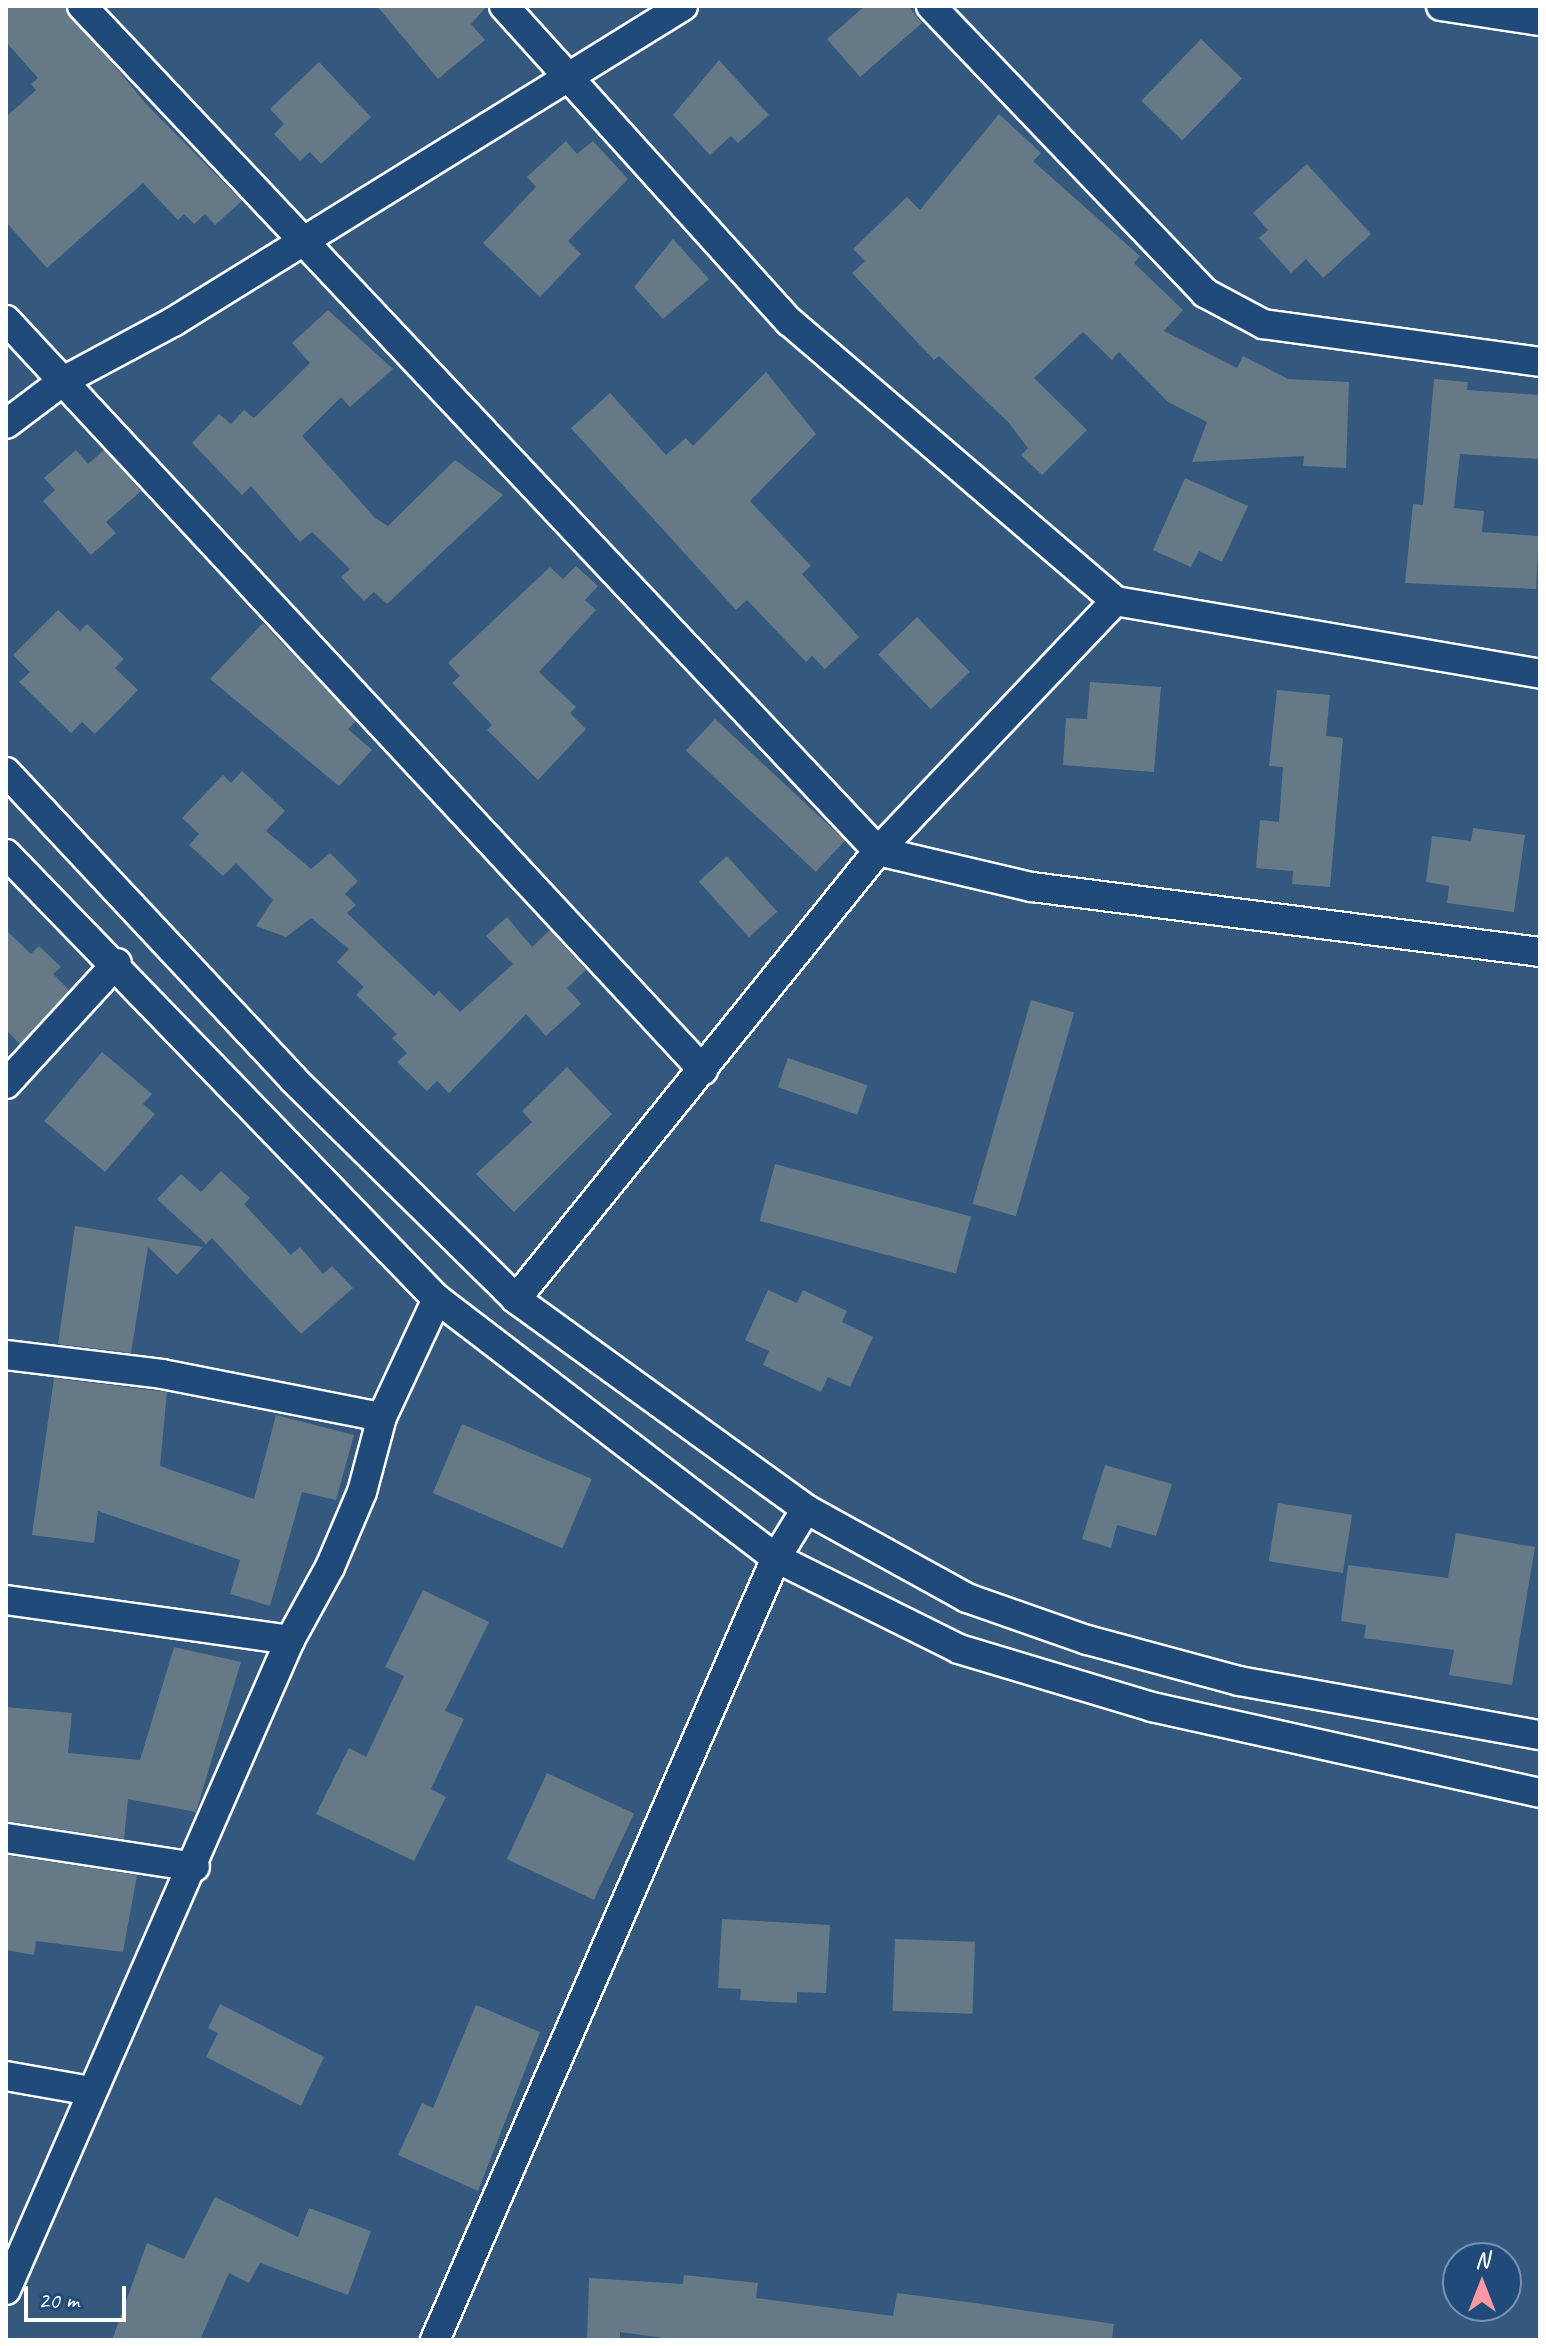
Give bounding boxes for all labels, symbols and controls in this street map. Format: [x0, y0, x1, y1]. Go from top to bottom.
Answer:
north arrow [1442, 2242, 1522, 2322]
text: N [1475, 2246, 1489, 2274]
scale bar [28, 2270, 130, 2320]
text: 20 m [38, 2285, 79, 2315]

